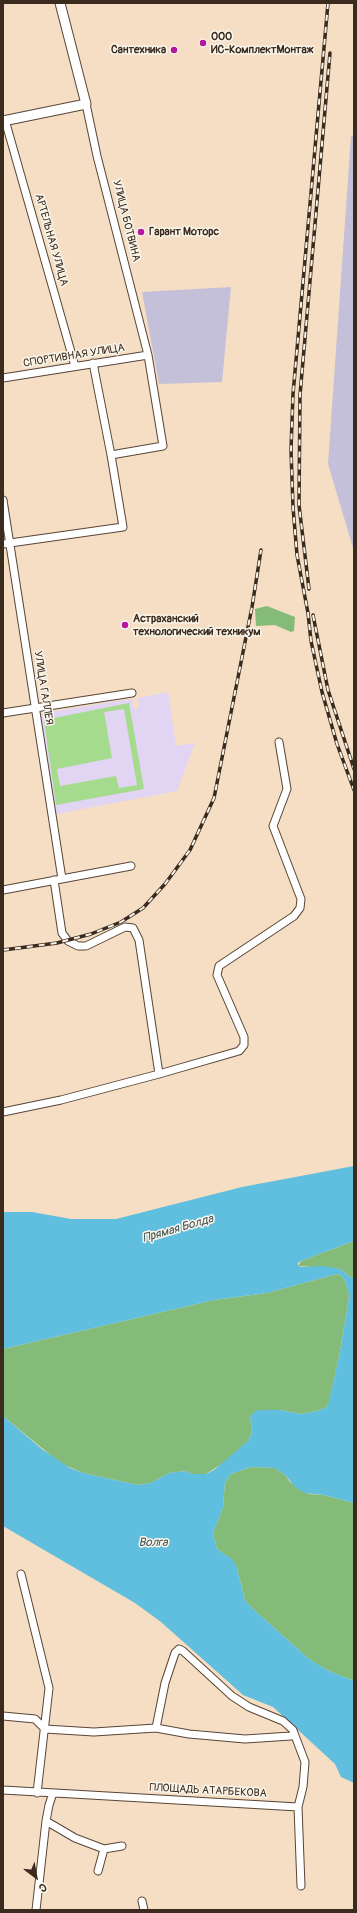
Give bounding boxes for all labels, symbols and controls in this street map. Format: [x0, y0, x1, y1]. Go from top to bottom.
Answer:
place label: ООО ИС-КомплектМонтаж [211, 30, 314, 56]
marker: ООО ИС-КомплектМонтаж [198, 38, 208, 48]
place label: Сантехника [111, 43, 166, 57]
marker: Сантехника [169, 45, 179, 55]
street label: УЛИЦА БОТВИНА [109, 179, 143, 263]
street label: АРТЕЛЬНАЯ УЛИЦА [32, 192, 70, 288]
place label: Гарант Моторс [149, 225, 219, 239]
marker: Гарант Моторс [136, 227, 146, 237]
street label: СПОРТИВНАЯ УЛИЦА [22, 341, 126, 371]
place label: Астраханский технологический техникум [133, 612, 260, 638]
marker: Астраханский технологический техникум [120, 620, 130, 630]
street label: УЛИЦА ГАЛЛЕЯ [31, 650, 55, 726]
water label: Прямая Болда [141, 1212, 215, 1246]
water label: Волга [138, 1536, 168, 1550]
street label: ПЛОЩАДЬ АТАРБЕКОВА [149, 1781, 267, 1801]
north arrow [16, 1857, 56, 1897]
text: С [36, 1880, 49, 1895]

